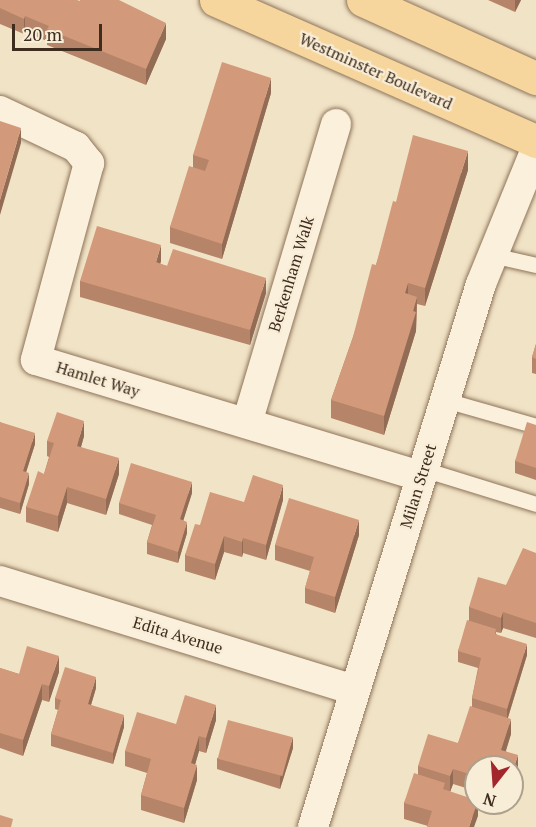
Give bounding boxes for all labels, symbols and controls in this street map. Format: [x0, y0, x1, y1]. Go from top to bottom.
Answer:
scale bar [15, 12, 105, 50]
text: 20 m [23, 22, 62, 46]
street label: Westminster Boulevard [296, 29, 456, 113]
street label: Berkenham Walk [264, 214, 318, 334]
street label: Hamlet Way [54, 357, 142, 401]
street label: Milan Street [396, 441, 440, 531]
street label: Edita Avenue [131, 612, 225, 658]
north arrow [464, 755, 524, 815]
text: N [480, 788, 498, 813]

